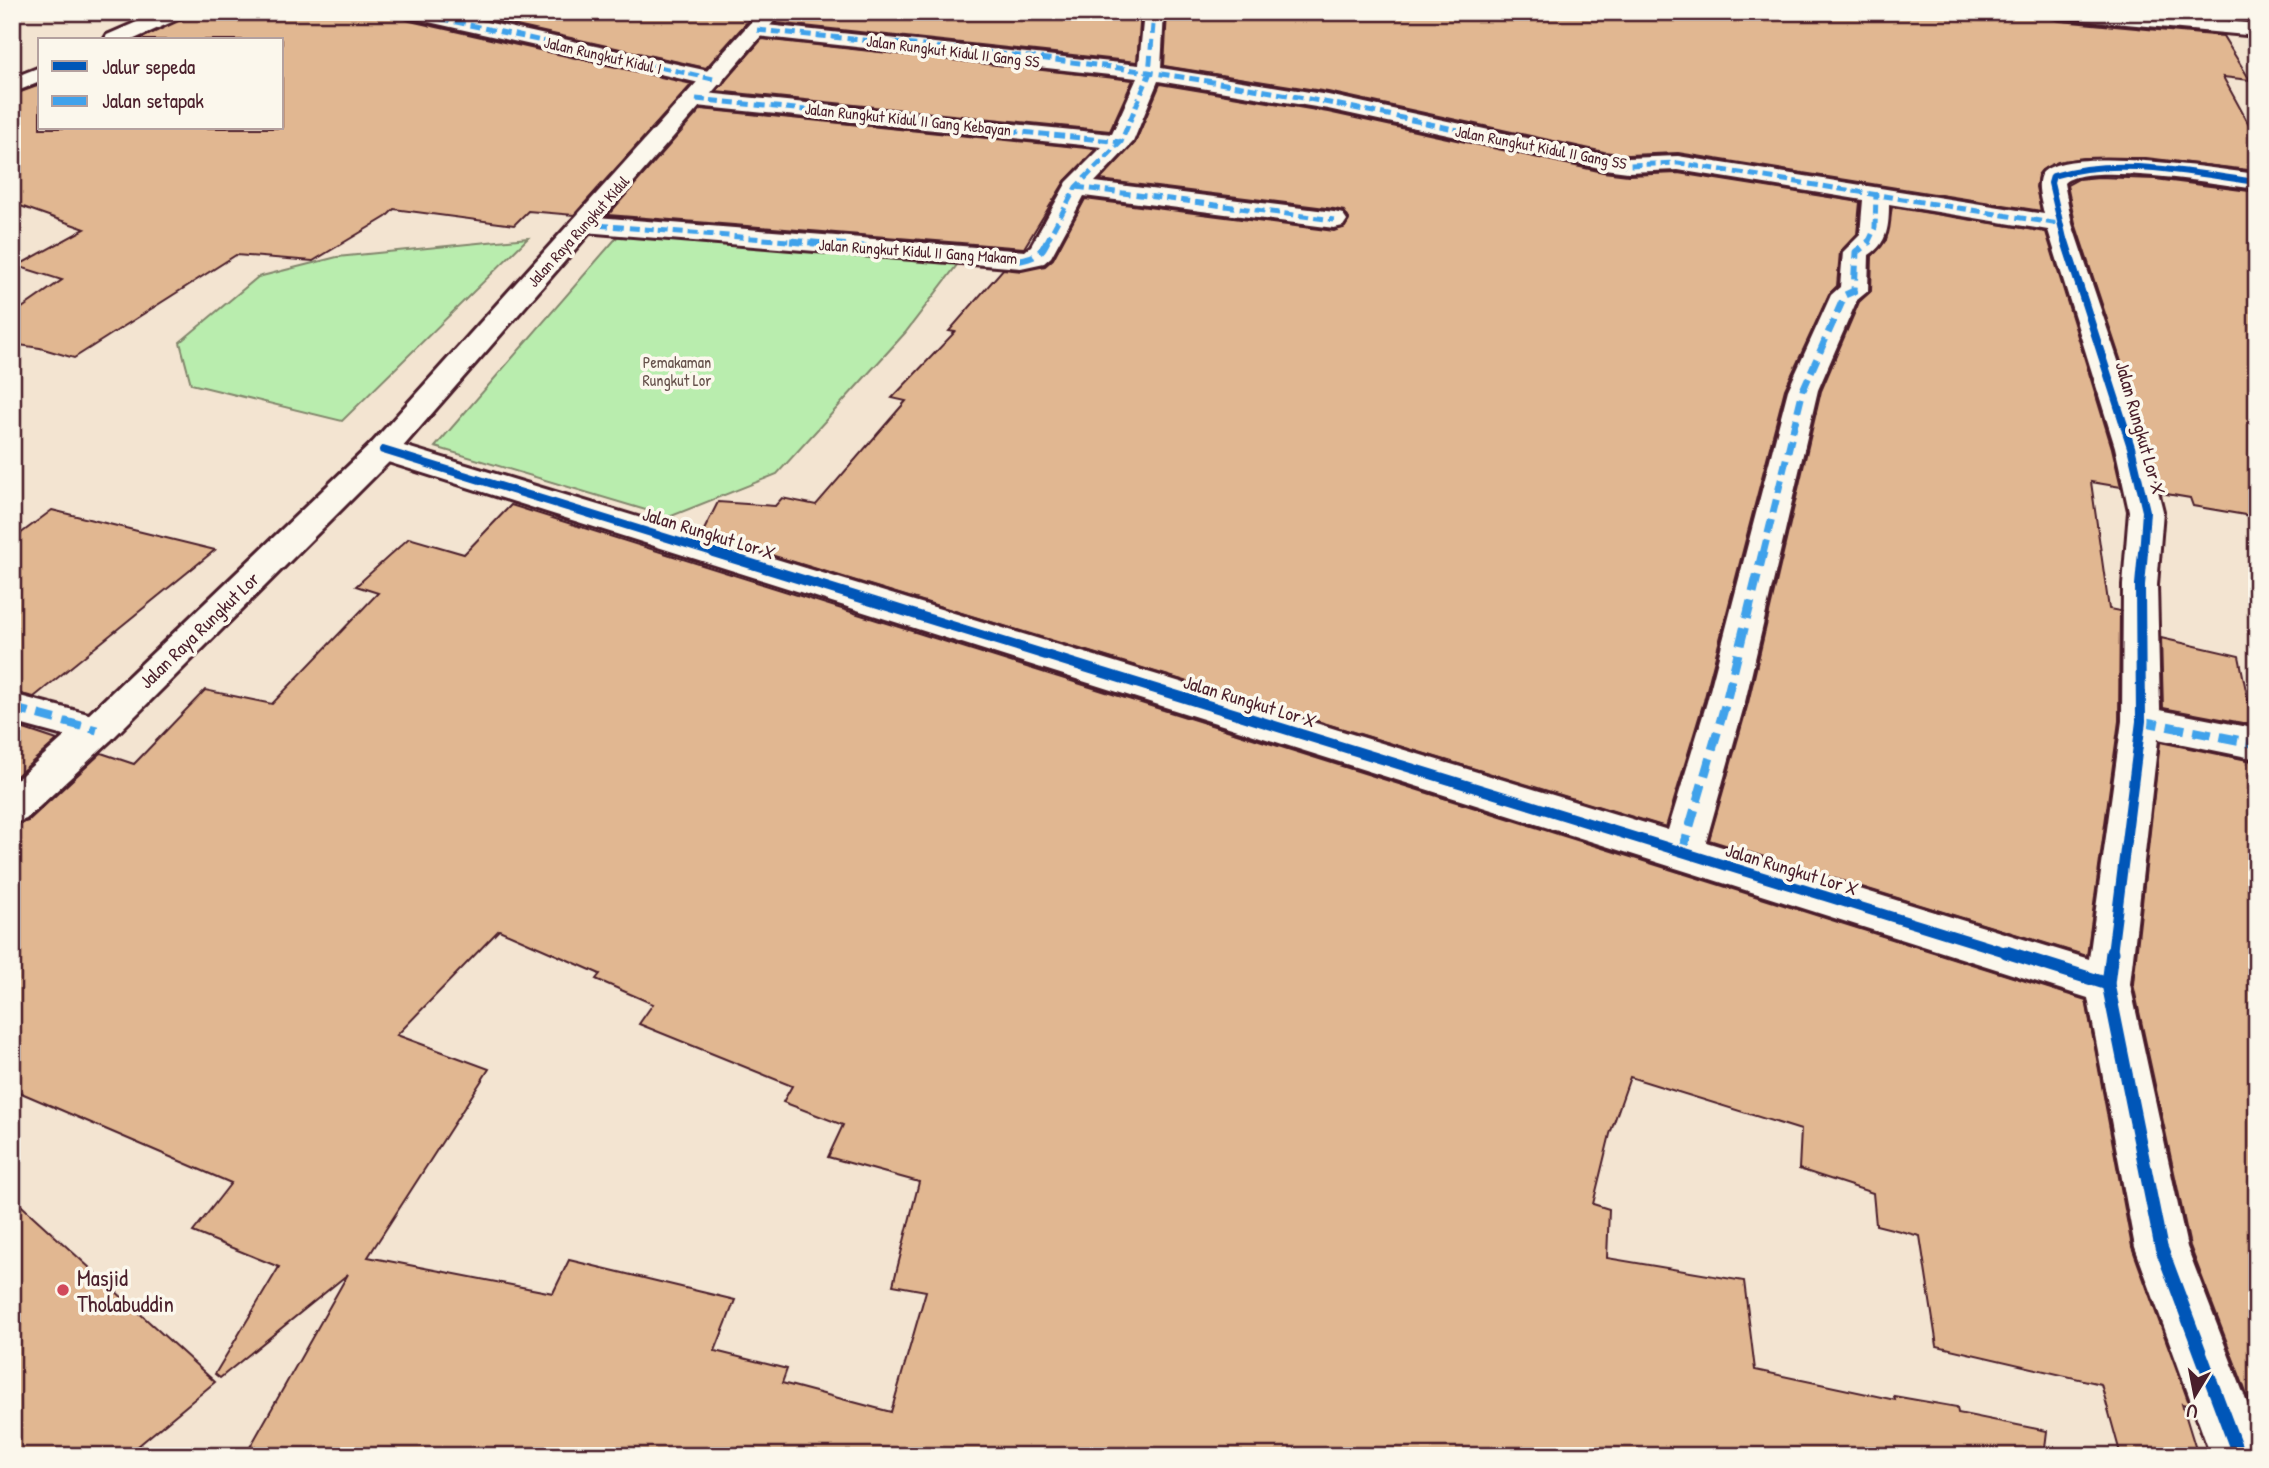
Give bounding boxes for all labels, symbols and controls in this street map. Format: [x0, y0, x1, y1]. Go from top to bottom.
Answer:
street label: Jalan Rungkut Kidul II Gang SS [865, 29, 1041, 73]
street label: Jalan Rungkut Kidul I [542, 31, 664, 79]
legend [38, 38, 284, 130]
text: Jalur sepeda [102, 52, 195, 81]
text: Jalan setapak [102, 86, 204, 115]
street label: Jalan Rungkut Kidul II Gang Kebayan [804, 97, 1012, 141]
street label: Jalan Rungkut Kidul II Gang SS [1453, 120, 1629, 175]
street label: Jalan Raya Rungkut Kidul [522, 170, 635, 291]
street label: Jalan Rungkut Kidul II Gang Makam [818, 233, 1018, 269]
park label: Pemakaman Rungkut Lor [643, 351, 711, 391]
street label: Jalan Rungkut Lor X [2110, 358, 2172, 498]
street label: Jalan Rungkut Lor X [639, 500, 779, 566]
street label: Jalan Raya Rungkut Lor [133, 565, 265, 694]
street label: Jalan Rungkut Lor X [1180, 668, 1320, 734]
street label: Jalan Rungkut Lor X [1722, 836, 1862, 902]
place label: Masjid Tholabuddin [77, 1262, 174, 1319]
marker: Masjid Tholabuddin [55, 1282, 71, 1298]
north arrow [2160, 1360, 2230, 1430]
text: U [2184, 1398, 2199, 1425]

